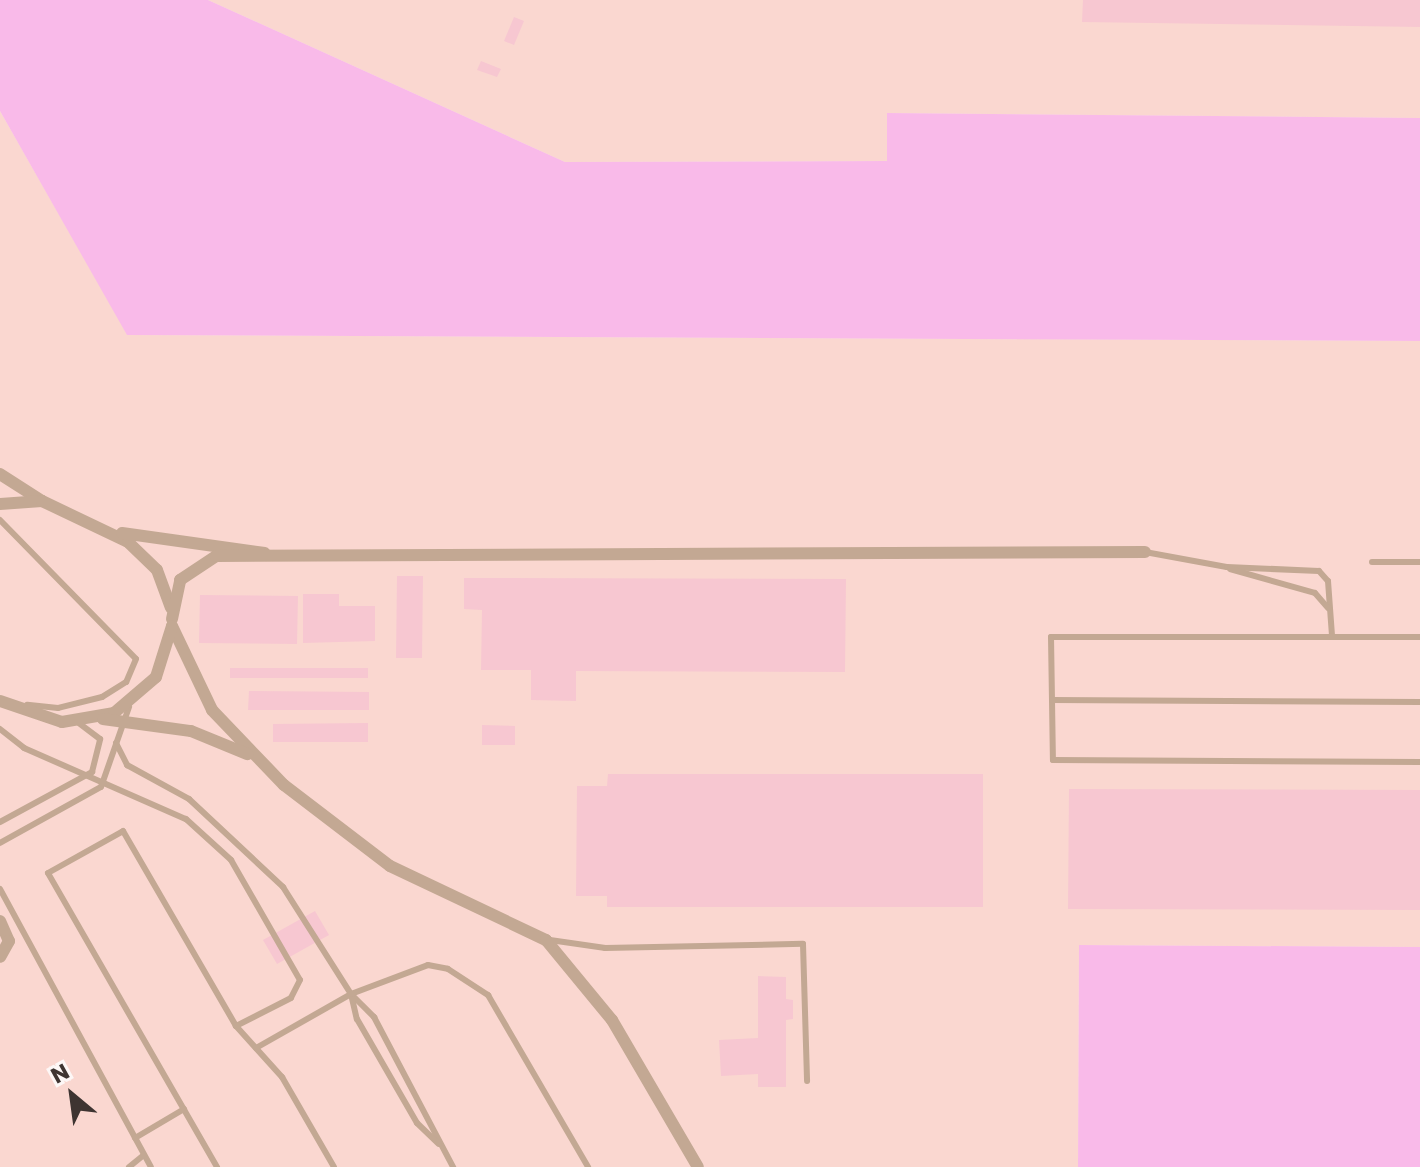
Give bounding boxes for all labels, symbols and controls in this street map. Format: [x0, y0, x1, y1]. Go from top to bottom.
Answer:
north arrow [32, 1055, 112, 1135]
text: N [45, 1056, 75, 1091]

